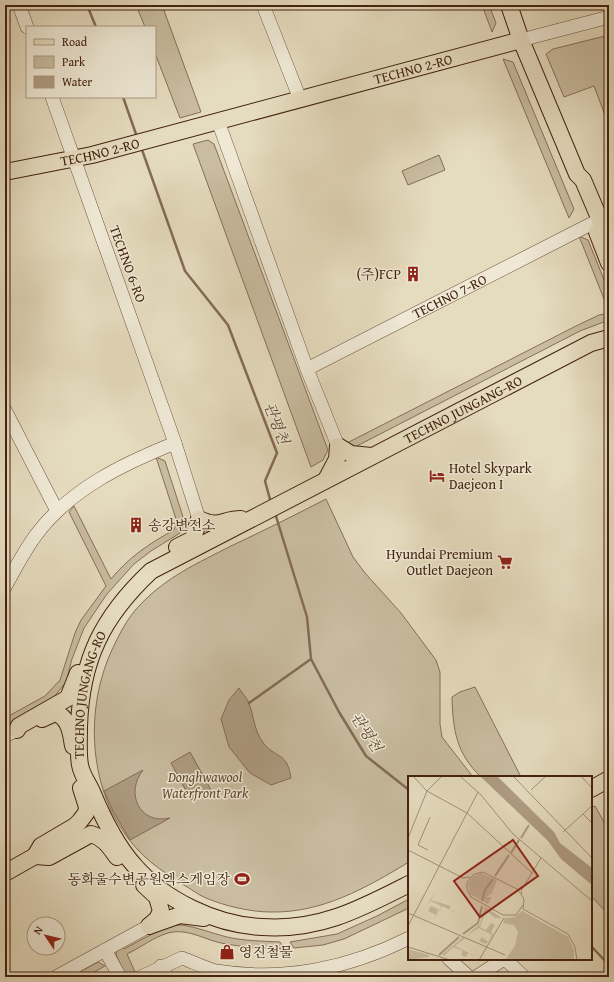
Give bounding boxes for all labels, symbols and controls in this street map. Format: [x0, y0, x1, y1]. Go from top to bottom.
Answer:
legend [26, 26, 156, 98]
text: Road [62, 33, 88, 50]
street label: TECHNO 2-RO [371, 49, 455, 89]
text: Park [62, 53, 86, 70]
text: Water [62, 73, 92, 90]
street label: TECHNO 2-RO [59, 133, 142, 171]
street label: TECHNO 6-RO [105, 223, 151, 305]
place label: (주)FCP [357, 264, 401, 284]
building icon: (주)FCP [404, 265, 422, 283]
street label: TECHNO 7-RO [409, 269, 490, 324]
street label: TECHNO JUNGANG-RO [400, 370, 526, 448]
water label: 관평천 [259, 399, 295, 448]
place label: Hotel Skypark Daejeon Ⅰ [449, 458, 533, 494]
hotel icon: Hotel Skypark Daejeon Ⅰ [428, 467, 446, 485]
place label: 송강변전소 [148, 515, 216, 535]
building icon: 송강변전소 [127, 516, 145, 534]
place label: Hyundai Premium Outlet Daejeon [386, 544, 494, 580]
supermarket icon: Hyundai Premium Outlet Daejeon [496, 553, 514, 571]
street label: TECHNO JUNGANG-RO [69, 627, 111, 759]
water label: 관평천 [346, 708, 388, 757]
park label: Donghwawool Waterfront Park [162, 767, 249, 803]
inset map [408, 776, 592, 960]
place label: 동화울수변공원엑스게임장 [68, 869, 230, 889]
sports icon: 동화울수변공원엑스게임장 [233, 870, 251, 888]
north arrow [26, 916, 66, 956]
text: N [29, 922, 47, 938]
place label: 영진철물 [239, 942, 294, 962]
shop icon: 영진철물 [218, 943, 236, 961]

